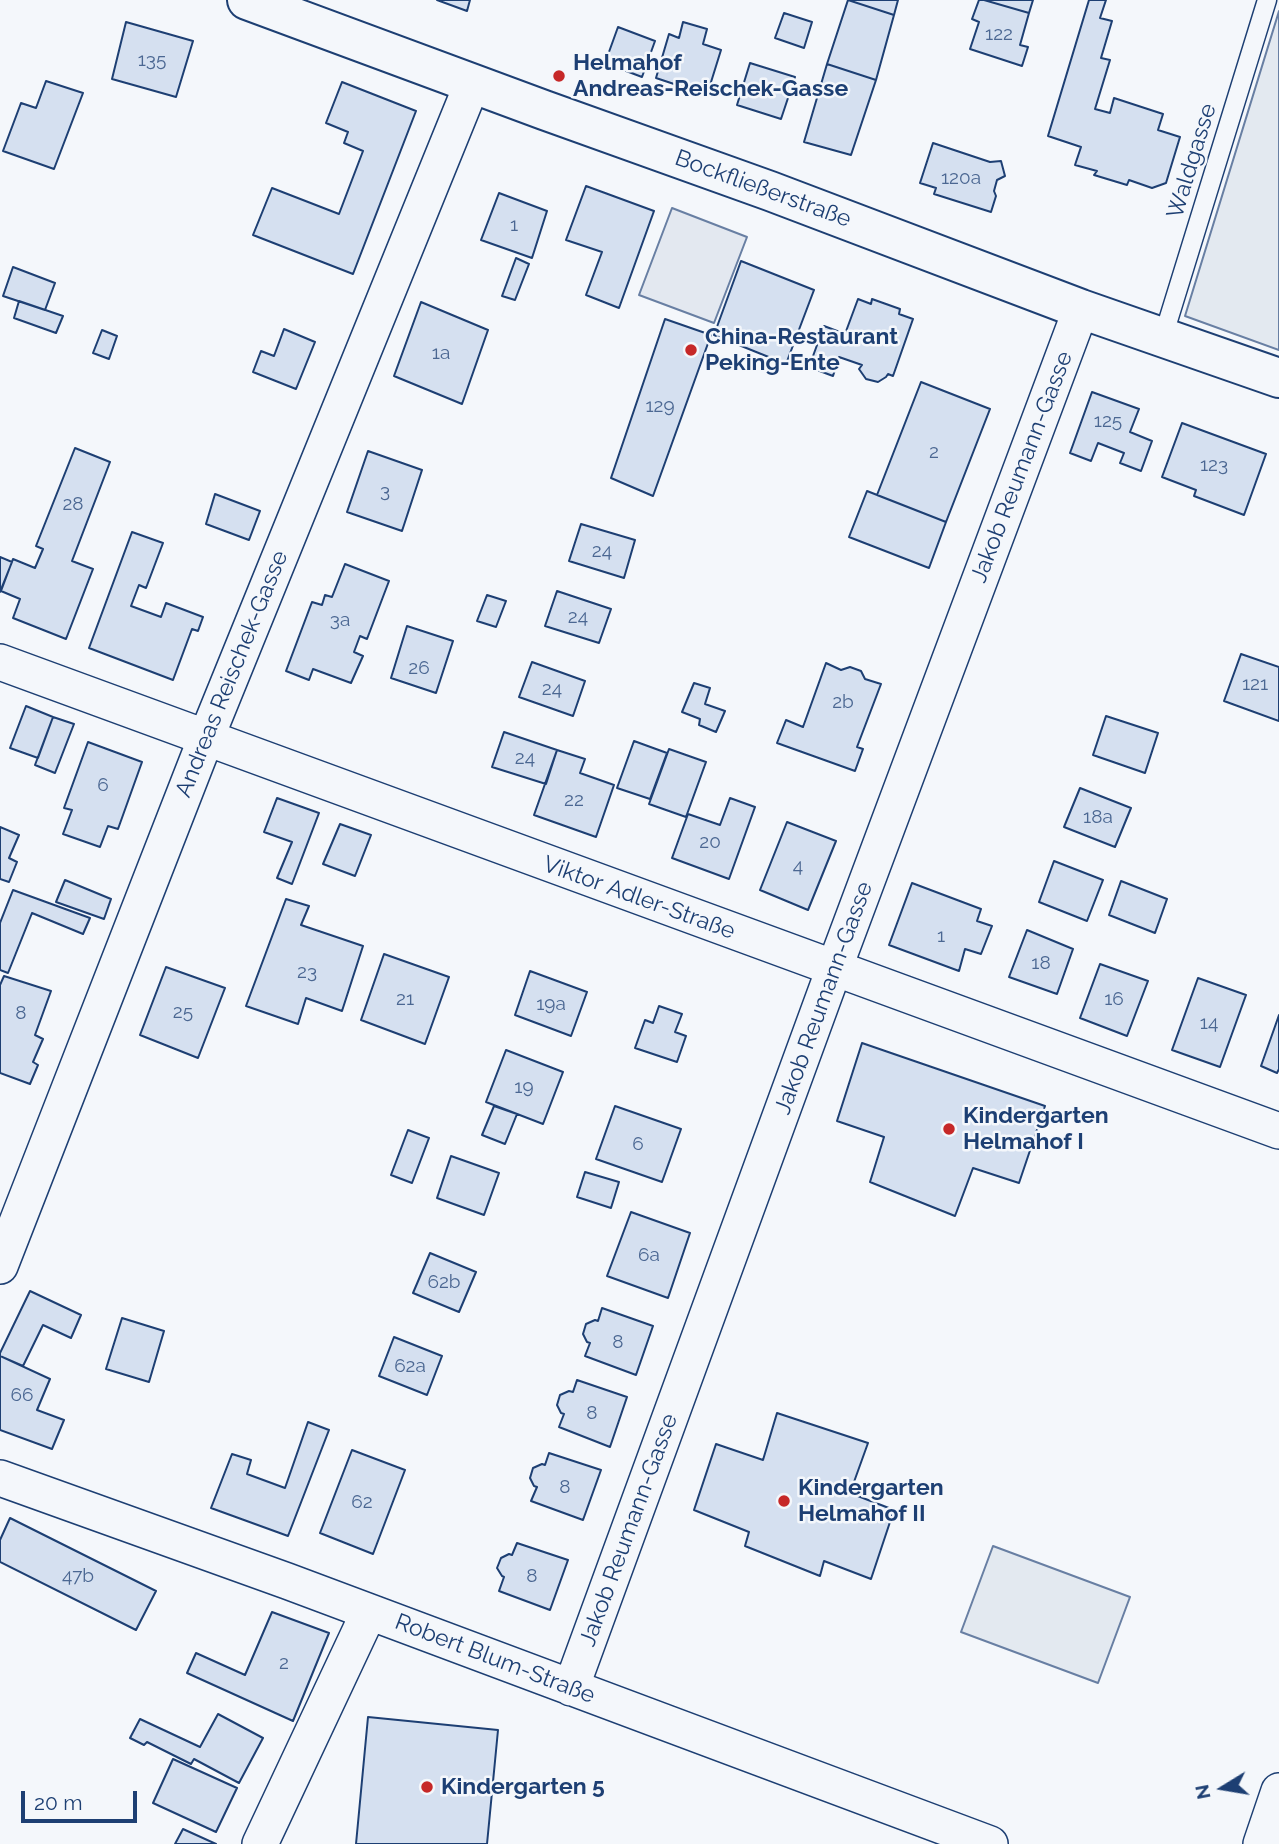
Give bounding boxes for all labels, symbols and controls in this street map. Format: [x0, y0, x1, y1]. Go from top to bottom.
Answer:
house number: 122 [985, 23, 1013, 45]
house number: 135 [138, 49, 166, 71]
place label: Helmahof Andreas-Reischek-Gasse [573, 49, 848, 103]
marker: Helmahof Andreas-Reischek-Gasse [551, 68, 567, 84]
street label: Waldgasse [1161, 100, 1223, 222]
street label: Bockfließerstraße [671, 144, 855, 234]
house number: 120a [941, 167, 981, 189]
house number: 1 [510, 214, 518, 236]
place label: China-Restaurant Peking-Ente [705, 323, 898, 377]
house number: 1a [432, 342, 450, 364]
marker: China-Restaurant Peking-Ente [683, 342, 699, 358]
street label: Jakob Reumann-Gasse [965, 347, 1079, 587]
house number: 129 [645, 395, 675, 417]
house number: 125 [1094, 410, 1122, 432]
house number: 2 [929, 441, 939, 463]
house number: 123 [1200, 454, 1228, 476]
house number: 3 [380, 480, 390, 502]
house number: 28 [62, 493, 84, 515]
house number: 24 [592, 540, 612, 562]
street label: Andreas Reischek-Gasse [170, 547, 294, 801]
house number: 24 [568, 606, 588, 628]
house number: 3a [330, 609, 350, 631]
house number: 26 [408, 657, 430, 679]
house number: 121 [1242, 673, 1268, 695]
house number: 24 [542, 678, 562, 700]
house number: 2b [832, 691, 854, 713]
house number: 24 [515, 747, 535, 769]
house number: 6 [97, 774, 109, 796]
house number: 22 [564, 789, 584, 811]
house number: 18a [1083, 806, 1113, 828]
house number: 20 [699, 831, 721, 853]
street label: Viktor Adler-Straße [539, 850, 739, 946]
house number: 4 [793, 855, 803, 877]
street label: Jakob Reumann-Gasse [769, 878, 879, 1118]
house number: 1 [937, 925, 945, 947]
house number: 18 [1031, 952, 1051, 974]
house number: 23 [297, 961, 317, 983]
house number: 21 [396, 988, 414, 1010]
house number: 16 [1104, 988, 1124, 1010]
house number: 19a [536, 993, 566, 1015]
house number: 25 [173, 1001, 193, 1023]
house number: 8 [15, 1002, 27, 1024]
house number: 14 [1200, 1012, 1218, 1034]
house number: 19 [514, 1076, 534, 1098]
place label: Kindergarten Helmahof I [963, 1102, 1109, 1156]
marker: Kindergarten Helmahof I [941, 1121, 957, 1137]
house number: 6 [632, 1133, 644, 1155]
house number: 6a [638, 1244, 660, 1266]
house number: 62b [427, 1271, 461, 1293]
house number: 8 [612, 1331, 624, 1353]
house number: 62a [394, 1355, 426, 1377]
house number: 66 [11, 1384, 33, 1406]
house number: 8 [586, 1402, 598, 1424]
street label: Jakob Reumann-Gasse [574, 1410, 684, 1650]
place label: Kindergarten Helmahof II [798, 1474, 944, 1528]
house number: 8 [559, 1476, 571, 1498]
house number: 62 [351, 1491, 373, 1513]
marker: Kindergarten Helmahof II [776, 1493, 792, 1509]
house number: 47b [62, 1565, 94, 1587]
house number: 8 [526, 1565, 538, 1587]
street label: Robert Blum-Straße [391, 1608, 599, 1710]
house number: 2 [279, 1652, 289, 1674]
north arrow [1188, 1753, 1258, 1823]
place label: Kindergarten 5 [441, 1773, 605, 1801]
scale bar [24, 1778, 140, 1822]
marker: Kindergarten 5 [419, 1779, 435, 1795]
text: N [1190, 1783, 1215, 1801]
text: 20 m [34, 1790, 82, 1815]

